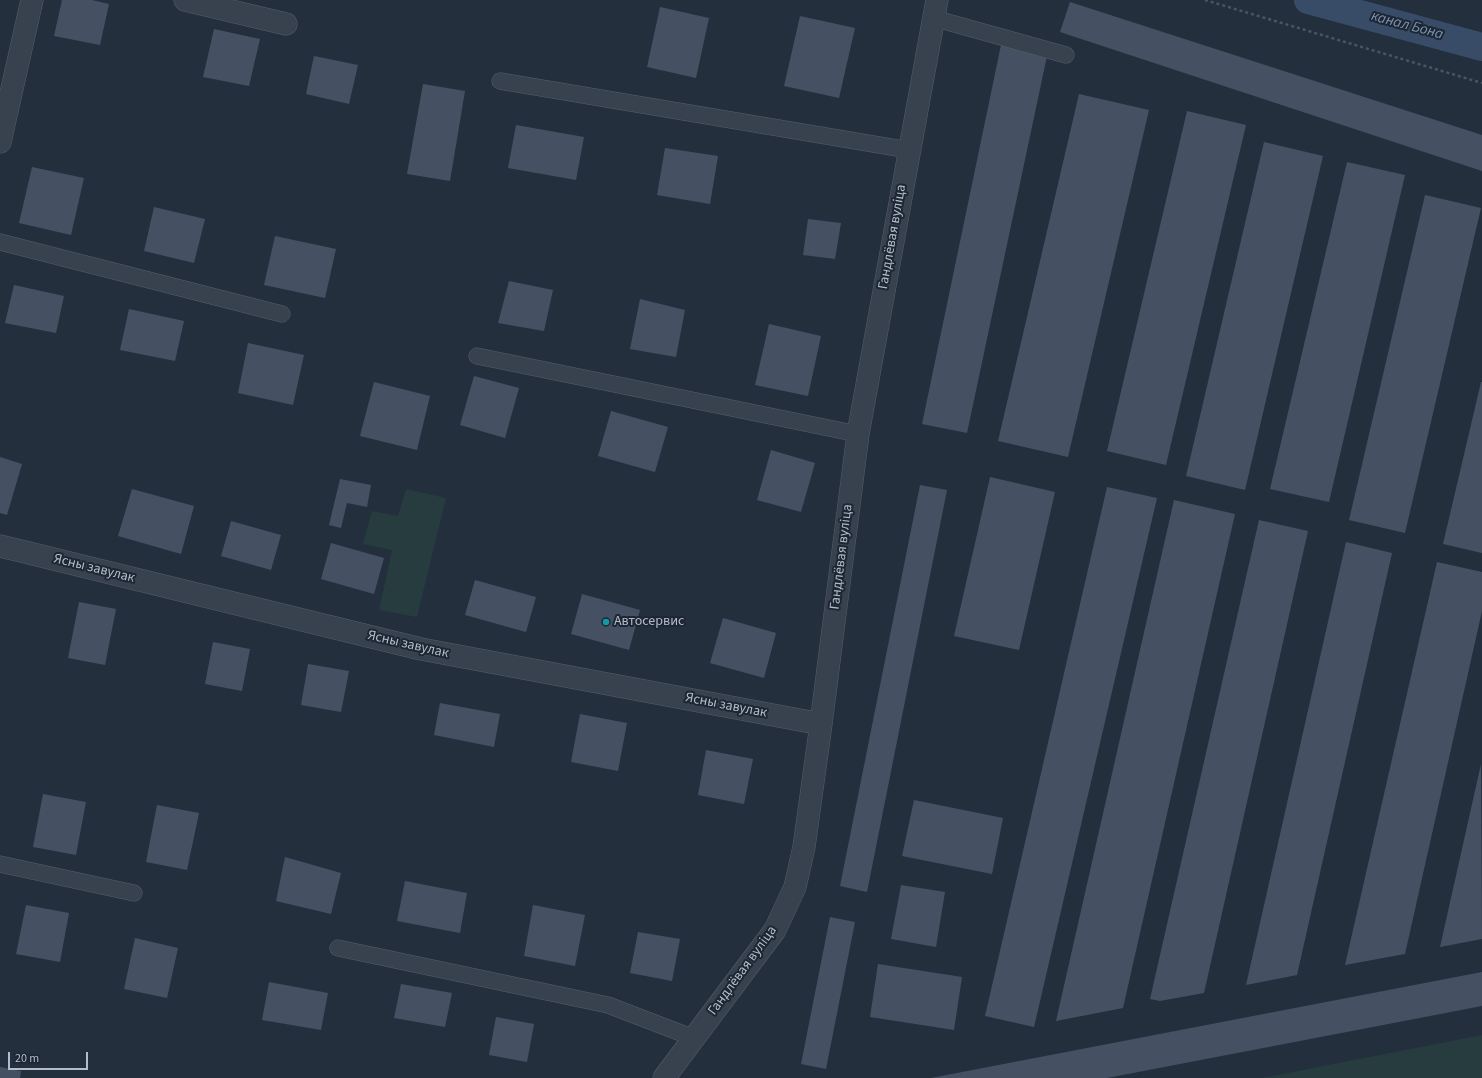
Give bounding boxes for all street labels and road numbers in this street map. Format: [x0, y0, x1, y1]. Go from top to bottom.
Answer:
street label: Гандлёвая вуліца [876, 183, 910, 291]
street label: Гандлёвая вуліца [827, 503, 857, 611]
street label: Ясны завулак [52, 551, 136, 587]
street label: Ясны завулак [366, 627, 450, 663]
street label: Ясны завулак [684, 690, 768, 722]
street label: Гандлёвая вуліца [705, 923, 781, 1019]

